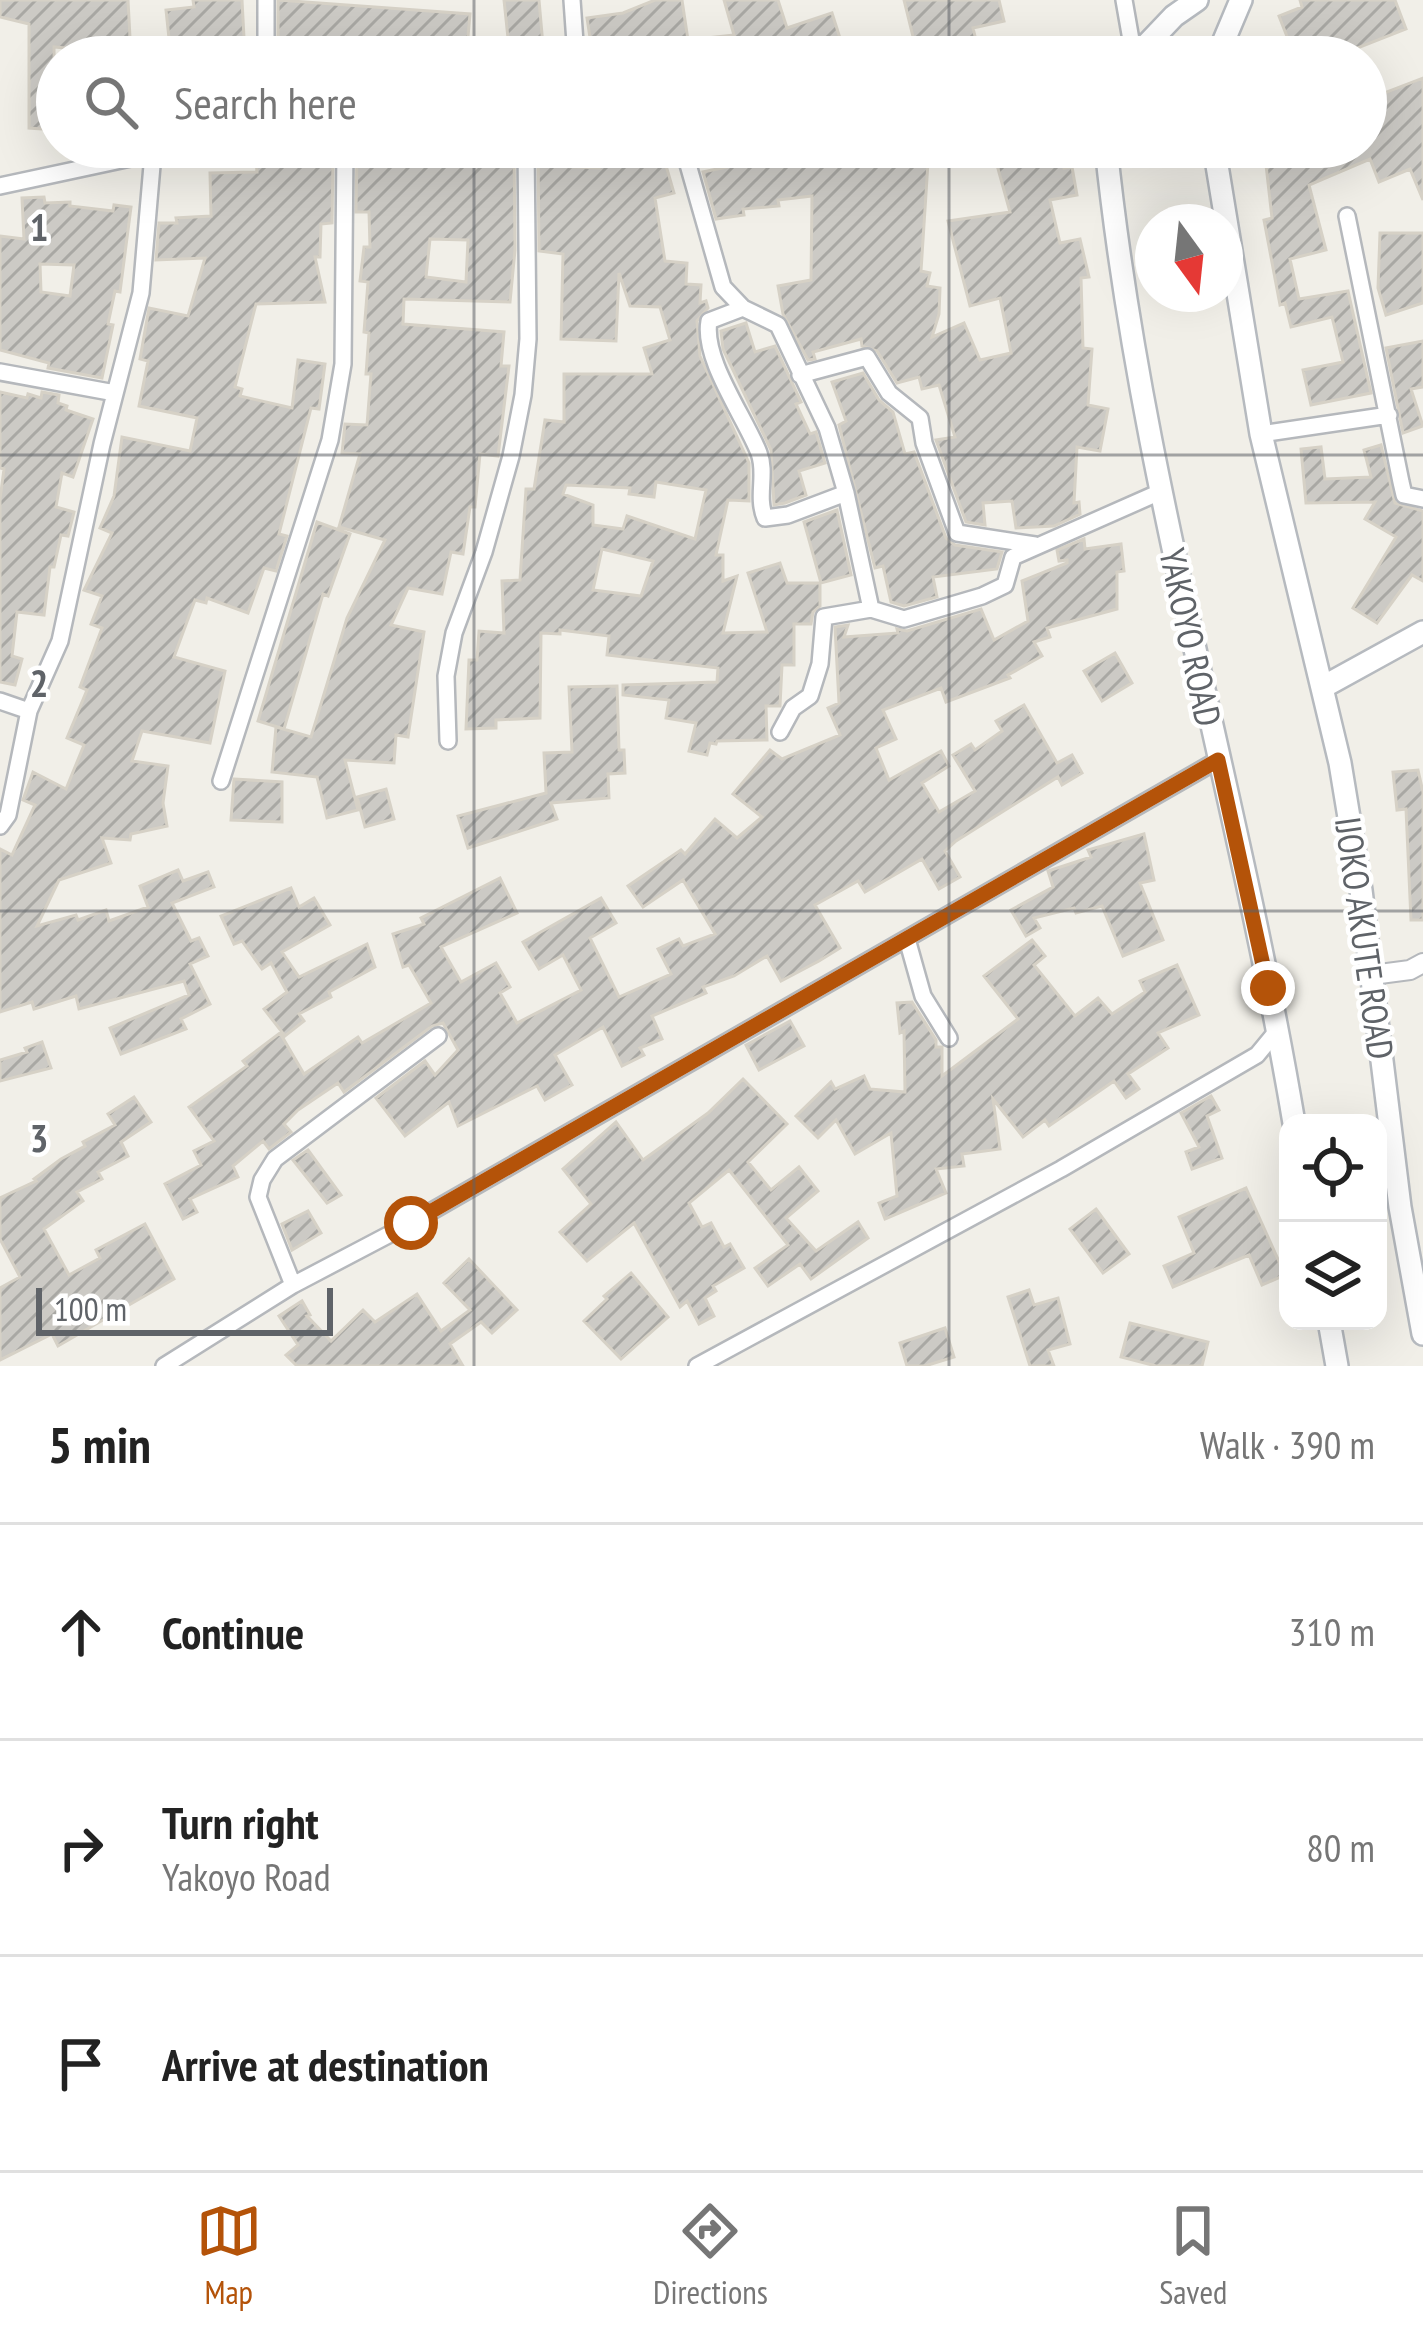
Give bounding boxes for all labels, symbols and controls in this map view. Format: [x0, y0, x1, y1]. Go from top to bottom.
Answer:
search box [36, 36, 1387, 168]
icon: search [78, 69, 144, 135]
text: Search here [174, 73, 357, 131]
text: 1 [30, 201, 48, 252]
north arrow [1135, 204, 1243, 312]
street label: YAKOYO ROAD [1149, 544, 1233, 730]
text: 2 [30, 657, 48, 708]
street label: IJOKO AKUTE ROAD [1325, 814, 1405, 1062]
route end [1241, 961, 1295, 1015]
text: 3 [30, 1112, 48, 1163]
map controls [1279, 1114, 1387, 1330]
button: locate [1279, 1114, 1387, 1222]
route start [384, 1196, 438, 1250]
button: layers [1279, 1222, 1387, 1330]
scale bar [36, 1282, 333, 1335]
text: 100 m [54, 1287, 127, 1330]
text: 5 min [48, 1411, 151, 1477]
text: Walk · 390 m [1200, 1419, 1375, 1470]
icon: ahead [48, 1599, 114, 1665]
text: Continue [162, 1603, 304, 1661]
text: 310 m [1289, 1606, 1375, 1657]
text: Turn right [162, 1793, 319, 1851]
icon: right [48, 1815, 114, 1881]
text: 80 m [1306, 1822, 1375, 1873]
text: Yakoyo Road [162, 1851, 331, 1902]
icon: arrive [48, 2031, 114, 2097]
text: Arrive at destination [162, 2035, 489, 2093]
tab: Map [196, 2198, 262, 2313]
tab: Directions [653, 2198, 768, 2313]
tab: Saved [1159, 2198, 1227, 2313]

